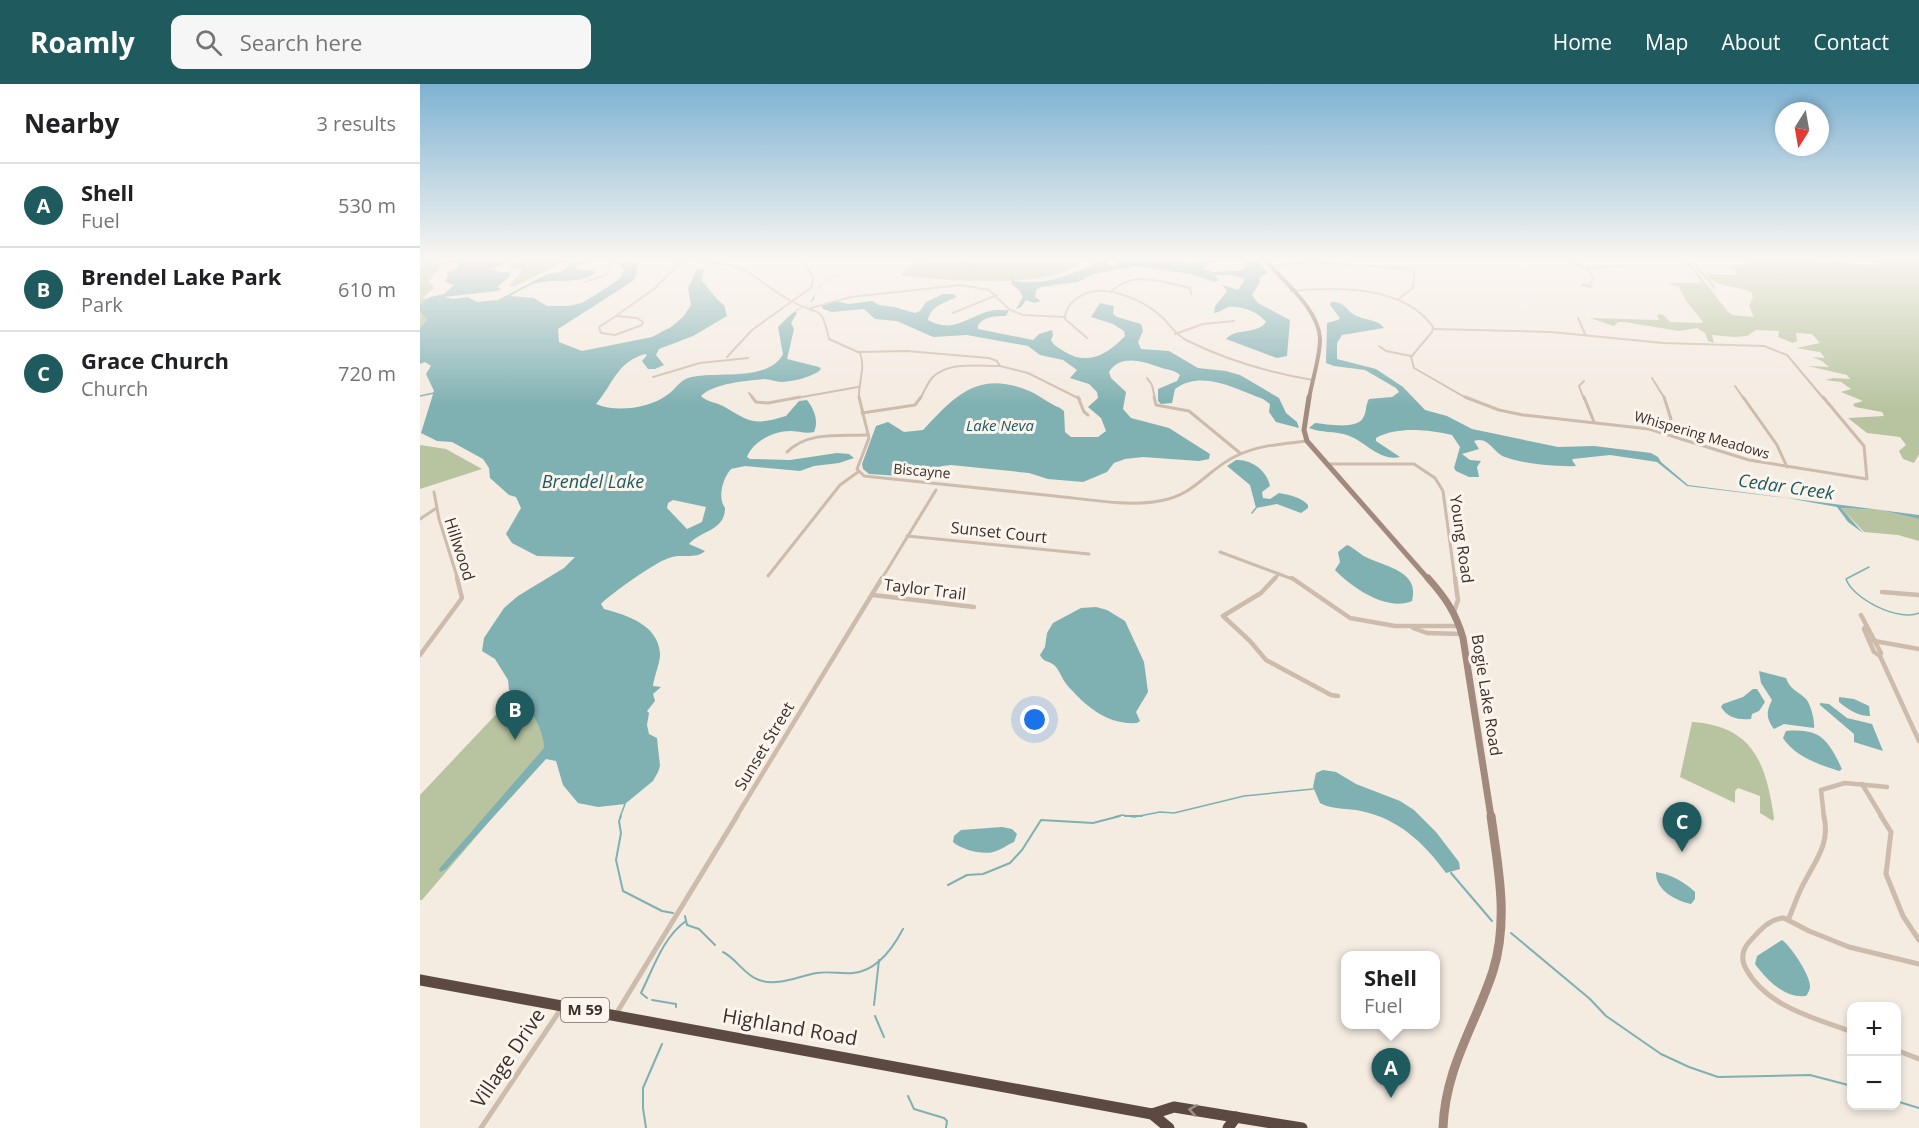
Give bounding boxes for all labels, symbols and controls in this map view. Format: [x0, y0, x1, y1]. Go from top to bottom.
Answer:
search box [171, 15, 591, 69]
text: Roamly [30, 23, 135, 61]
icon: search [192, 26, 225, 59]
text: Search here [240, 27, 362, 57]
text: Home [1553, 28, 1612, 56]
text: Map [1645, 28, 1688, 56]
text: About [1721, 28, 1781, 56]
text: Contact [1814, 28, 1889, 56]
north arrow [1775, 102, 1829, 156]
text: Nearby [24, 105, 119, 141]
text: 3 results [316, 110, 396, 137]
text: Shell [81, 177, 134, 207]
text: A [37, 192, 50, 219]
text: 530 m [338, 192, 396, 219]
text: Fuel [81, 207, 120, 234]
text: Brendel Lake Park [81, 261, 281, 291]
text: B [37, 276, 50, 303]
text: 610 m [338, 276, 396, 303]
text: Park [81, 291, 123, 318]
text: Grace Church [81, 345, 229, 375]
text: C [37, 360, 50, 387]
text: 720 m [338, 360, 396, 387]
text: Church [81, 375, 148, 402]
street label: Whispering Meadows [1632, 406, 1772, 463]
water label: Lake Neva [966, 415, 1034, 435]
street label: Biscayne [893, 459, 951, 482]
water label: Cedar Creek [1737, 467, 1837, 505]
water label: Brendel Lake [542, 469, 644, 493]
street label: Young Road [1445, 493, 1479, 585]
street label: Hillwood [439, 515, 481, 583]
street label: Sunset Court [950, 516, 1048, 548]
street label: Taylor Trail [883, 573, 967, 605]
street label: Bogie Lake Road [1467, 633, 1507, 757]
pin: B [496, 690, 535, 740]
street label: Sunset Street [729, 697, 799, 794]
your location [1020, 705, 1049, 734]
pin: C [1662, 802, 1702, 852]
popup [1341, 951, 1440, 1029]
text: Shell [1364, 962, 1417, 992]
text: Fuel [1364, 992, 1403, 1019]
road number: M 59 [561, 998, 609, 1022]
street label: Highland Road [721, 1001, 860, 1052]
map controls [1847, 1002, 1901, 1110]
button: + [1847, 1002, 1901, 1056]
street label: Village Drive [464, 1003, 551, 1113]
pin: A [1372, 1048, 1410, 1098]
button: − [1847, 1056, 1901, 1110]
one-way arrow [1189, 1104, 1199, 1117]

